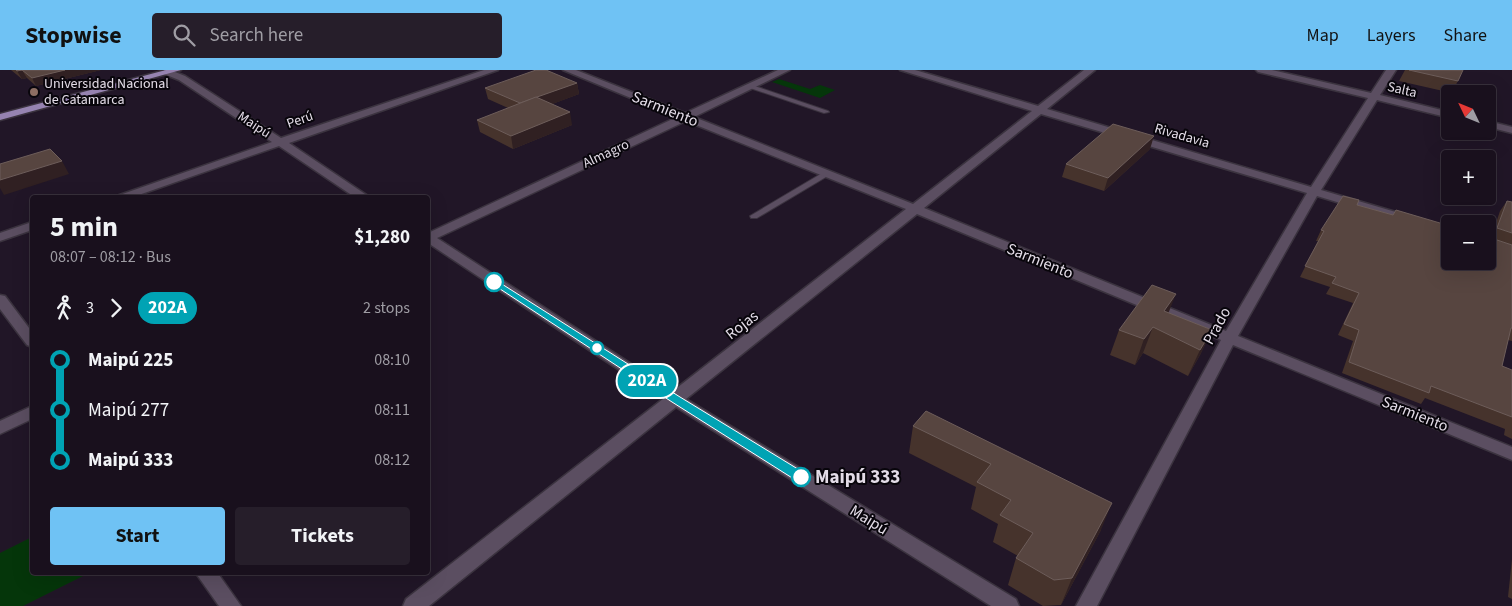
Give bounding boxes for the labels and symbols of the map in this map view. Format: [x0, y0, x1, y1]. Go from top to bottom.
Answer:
place label: Universidad Nacional de Catamarca [44, 74, 169, 110]
street label: Salta [1385, 77, 1419, 103]
north arrow [1441, 85, 1496, 140]
marker: Universidad Nacional de Catamarca [28, 86, 40, 98]
street label: Sarmiento [628, 86, 702, 132]
street label: Perú [284, 106, 316, 134]
street label: Maipú [233, 107, 275, 143]
street label: Rivadavia [1152, 119, 1212, 153]
street label: Almagro [579, 135, 633, 173]
street label: Sarmiento [1003, 238, 1077, 284]
unlabelled marker [484, 272, 504, 292]
street label: Prado [1198, 303, 1236, 349]
street label: Rojas [721, 305, 763, 345]
unlabelled marker [590, 341, 604, 355]
line badge: 202A [612, 365, 682, 397]
street label: Sarmiento [1378, 391, 1452, 437]
place label: Maipú 333 [815, 464, 900, 491]
marker: Maipú 333 [791, 467, 811, 487]
street label: Maipú [846, 500, 892, 540]

